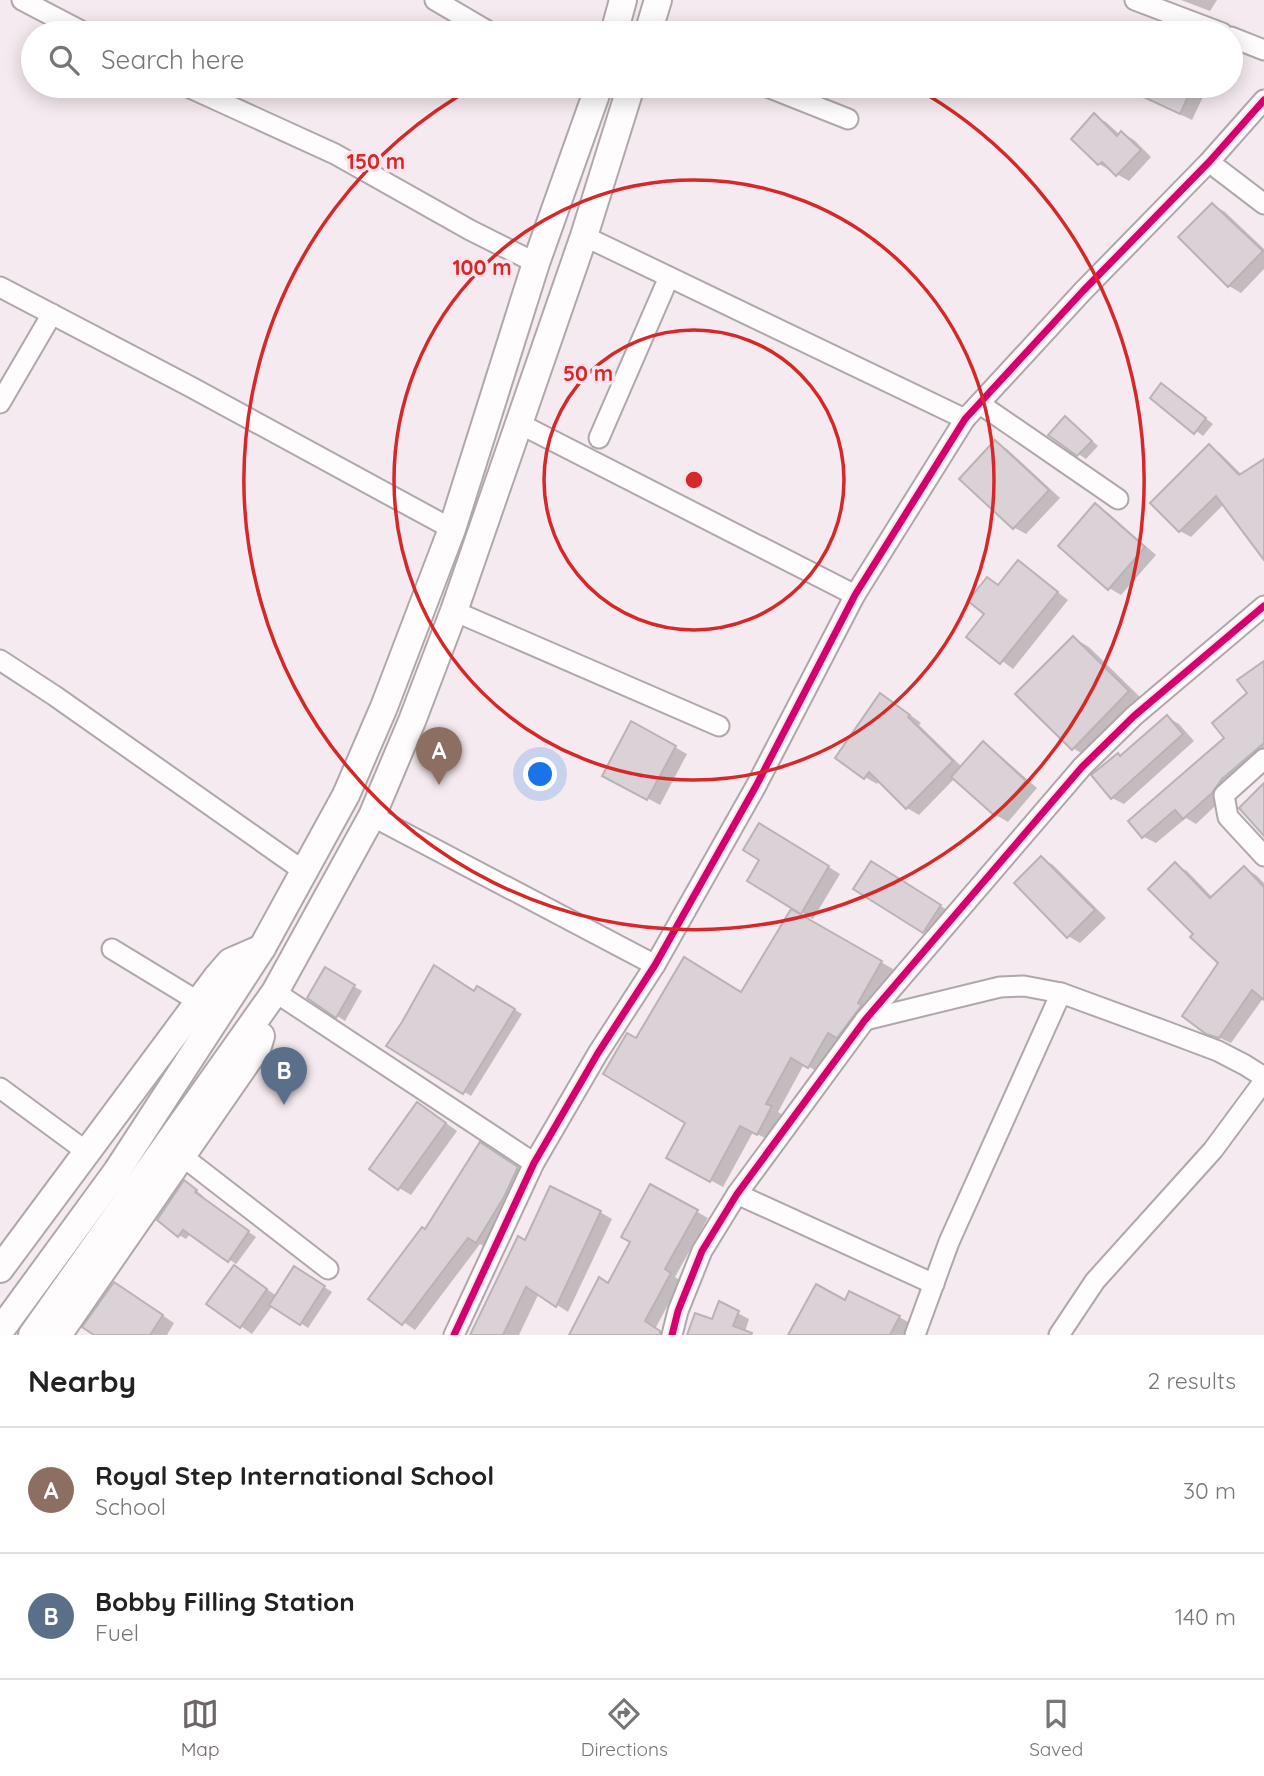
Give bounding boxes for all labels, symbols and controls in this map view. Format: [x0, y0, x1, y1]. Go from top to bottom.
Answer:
search box [21, 21, 1243, 98]
icon: search [45, 41, 83, 79]
text: Search here [101, 43, 245, 76]
text: 150 m [347, 148, 405, 174]
text: 100 m [452, 254, 512, 280]
text: 50 m [563, 360, 613, 386]
centre of rings [682, 468, 706, 492]
pin: A [416, 727, 462, 785]
your location [523, 757, 557, 791]
pin: B [261, 1047, 307, 1105]
text: Nearby [28, 1362, 136, 1400]
text: 2 results [1147, 1366, 1236, 1395]
text: Royal Step International School [95, 1459, 494, 1492]
text: A [44, 1476, 58, 1505]
text: 30 m [1183, 1476, 1236, 1505]
text: School [95, 1492, 166, 1521]
text: Bobby Filling Station [95, 1585, 355, 1618]
text: B [43, 1602, 59, 1631]
text: 140 m [1175, 1602, 1236, 1631]
text: Fuel [95, 1618, 139, 1647]
tab: Map [181, 1695, 219, 1761]
tab: Directions [581, 1695, 668, 1761]
tab: Saved [1029, 1695, 1083, 1761]

